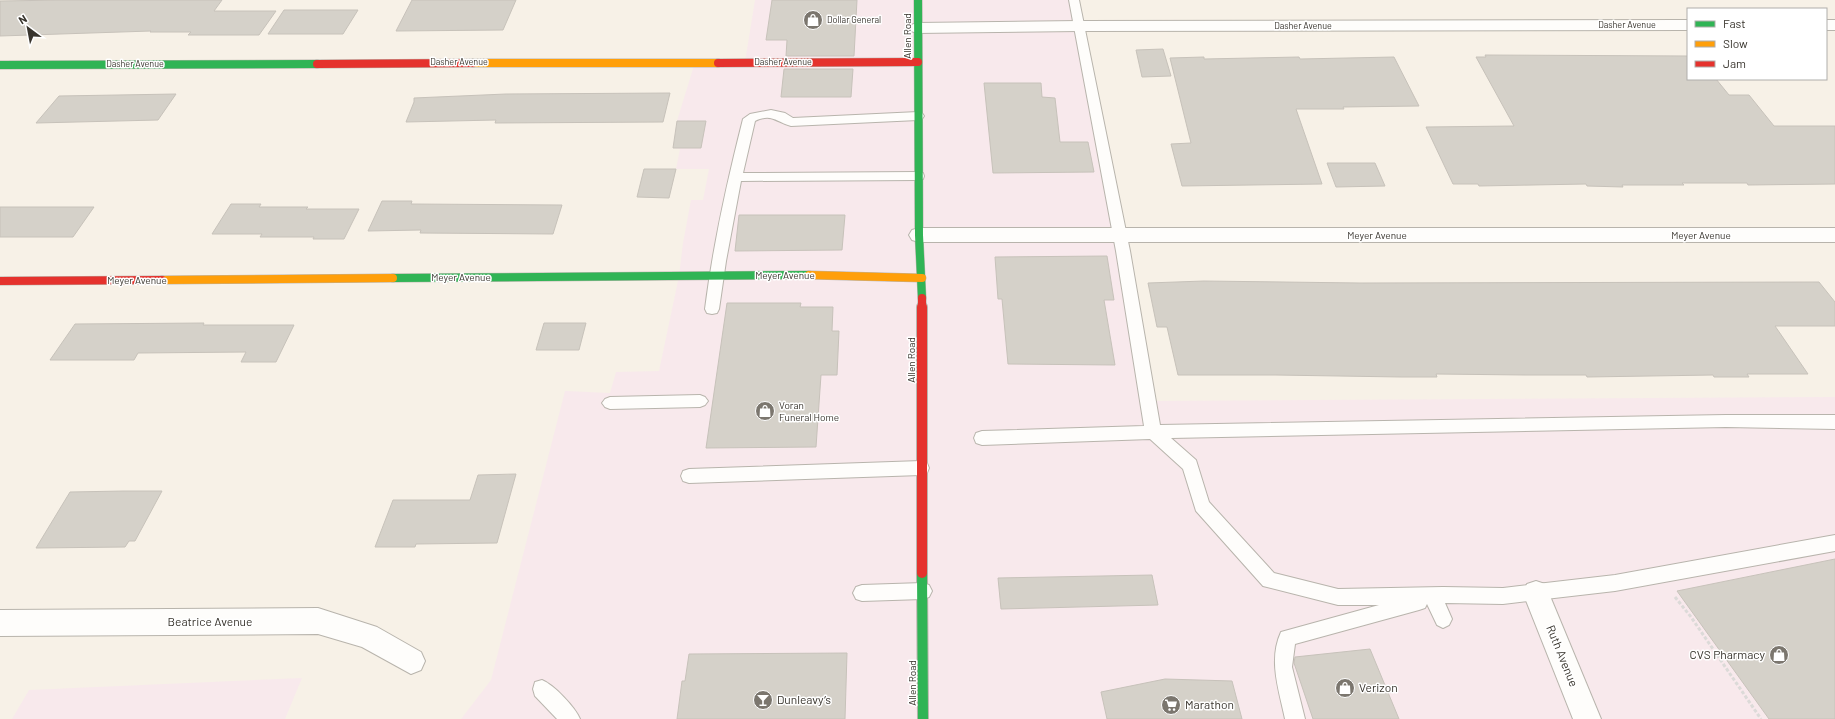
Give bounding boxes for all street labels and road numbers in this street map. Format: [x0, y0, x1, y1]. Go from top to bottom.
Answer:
street label: Allen Road [901, 13, 913, 59]
street label: Dasher Avenue [1598, 19, 1656, 30]
street label: Dasher Avenue [1274, 20, 1332, 31]
street label: Dasher Avenue [430, 56, 488, 67]
street label: Dasher Avenue [754, 56, 812, 67]
street label: Dasher Avenue [106, 58, 164, 69]
street label: Meyer Avenue [1347, 229, 1407, 241]
street label: Meyer Avenue [1671, 229, 1731, 241]
street label: Meyer Avenue [755, 269, 815, 281]
street label: Meyer Avenue [431, 271, 491, 283]
street label: Meyer Avenue [107, 274, 167, 286]
street label: Allen Road [905, 337, 917, 383]
street label: Beatrice Avenue [168, 614, 252, 628]
street label: Ruth Avenue [1544, 623, 1582, 688]
street label: Allen Road [906, 660, 918, 706]

